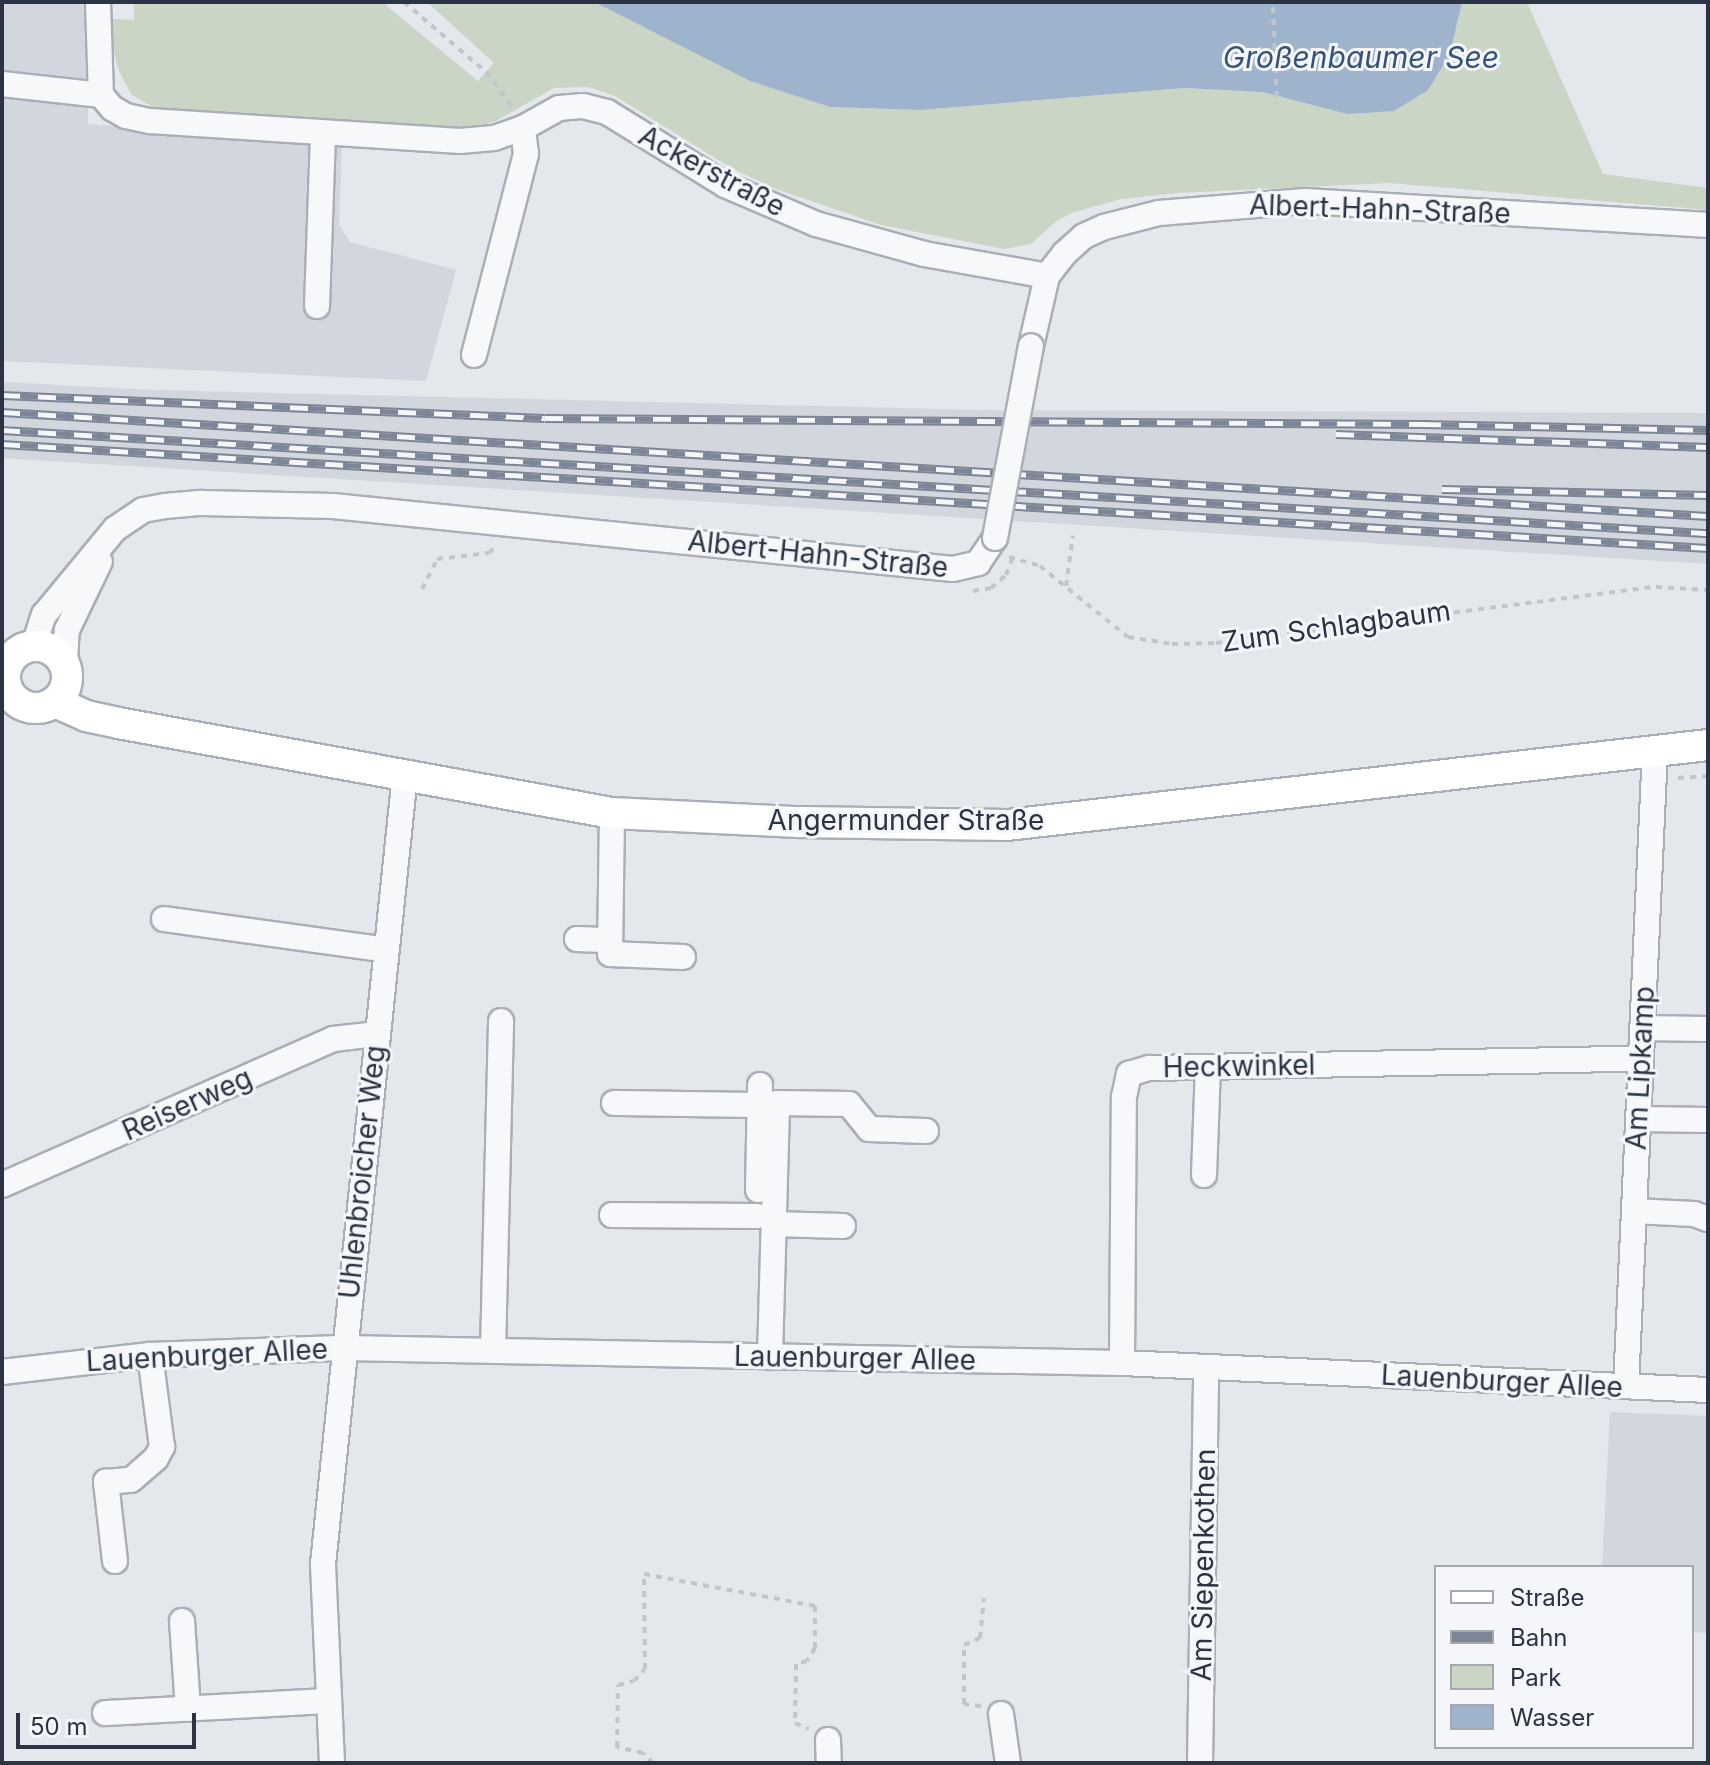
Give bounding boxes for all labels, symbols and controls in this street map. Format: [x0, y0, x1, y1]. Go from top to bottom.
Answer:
water label: Großenbaumer See [1223, 39, 1499, 75]
street label: Ackerstraße [633, 118, 791, 224]
street label: Albert-Hahn-Straße [1249, 188, 1511, 230]
street label: Albert-Hahn-Straße [686, 524, 950, 584]
street label: Zum Schlagbaum [1219, 593, 1453, 659]
street label: Angermunder Straße [768, 803, 1044, 837]
street label: Am Lipkamp [1619, 985, 1661, 1151]
street label: Uhlenbroicher Weg [332, 1044, 392, 1300]
street label: Heckwinkel [1162, 1048, 1316, 1084]
street label: Reiserweg [117, 1060, 257, 1148]
street label: Lauenburger Allee [85, 1332, 329, 1378]
street label: Lauenburger Allee [734, 1339, 976, 1377]
street label: Lauenburger Allee [1380, 1358, 1624, 1404]
street label: Am Siepenkothen [1184, 1448, 1222, 1682]
legend [1434, 1565, 1694, 1749]
text: Straße [1510, 1583, 1585, 1612]
text: Bahn [1510, 1623, 1568, 1652]
text: Park [1510, 1663, 1561, 1692]
scale bar [20, 1697, 200, 1747]
text: Wasser [1510, 1703, 1594, 1732]
text: 50 m [30, 1712, 88, 1741]

